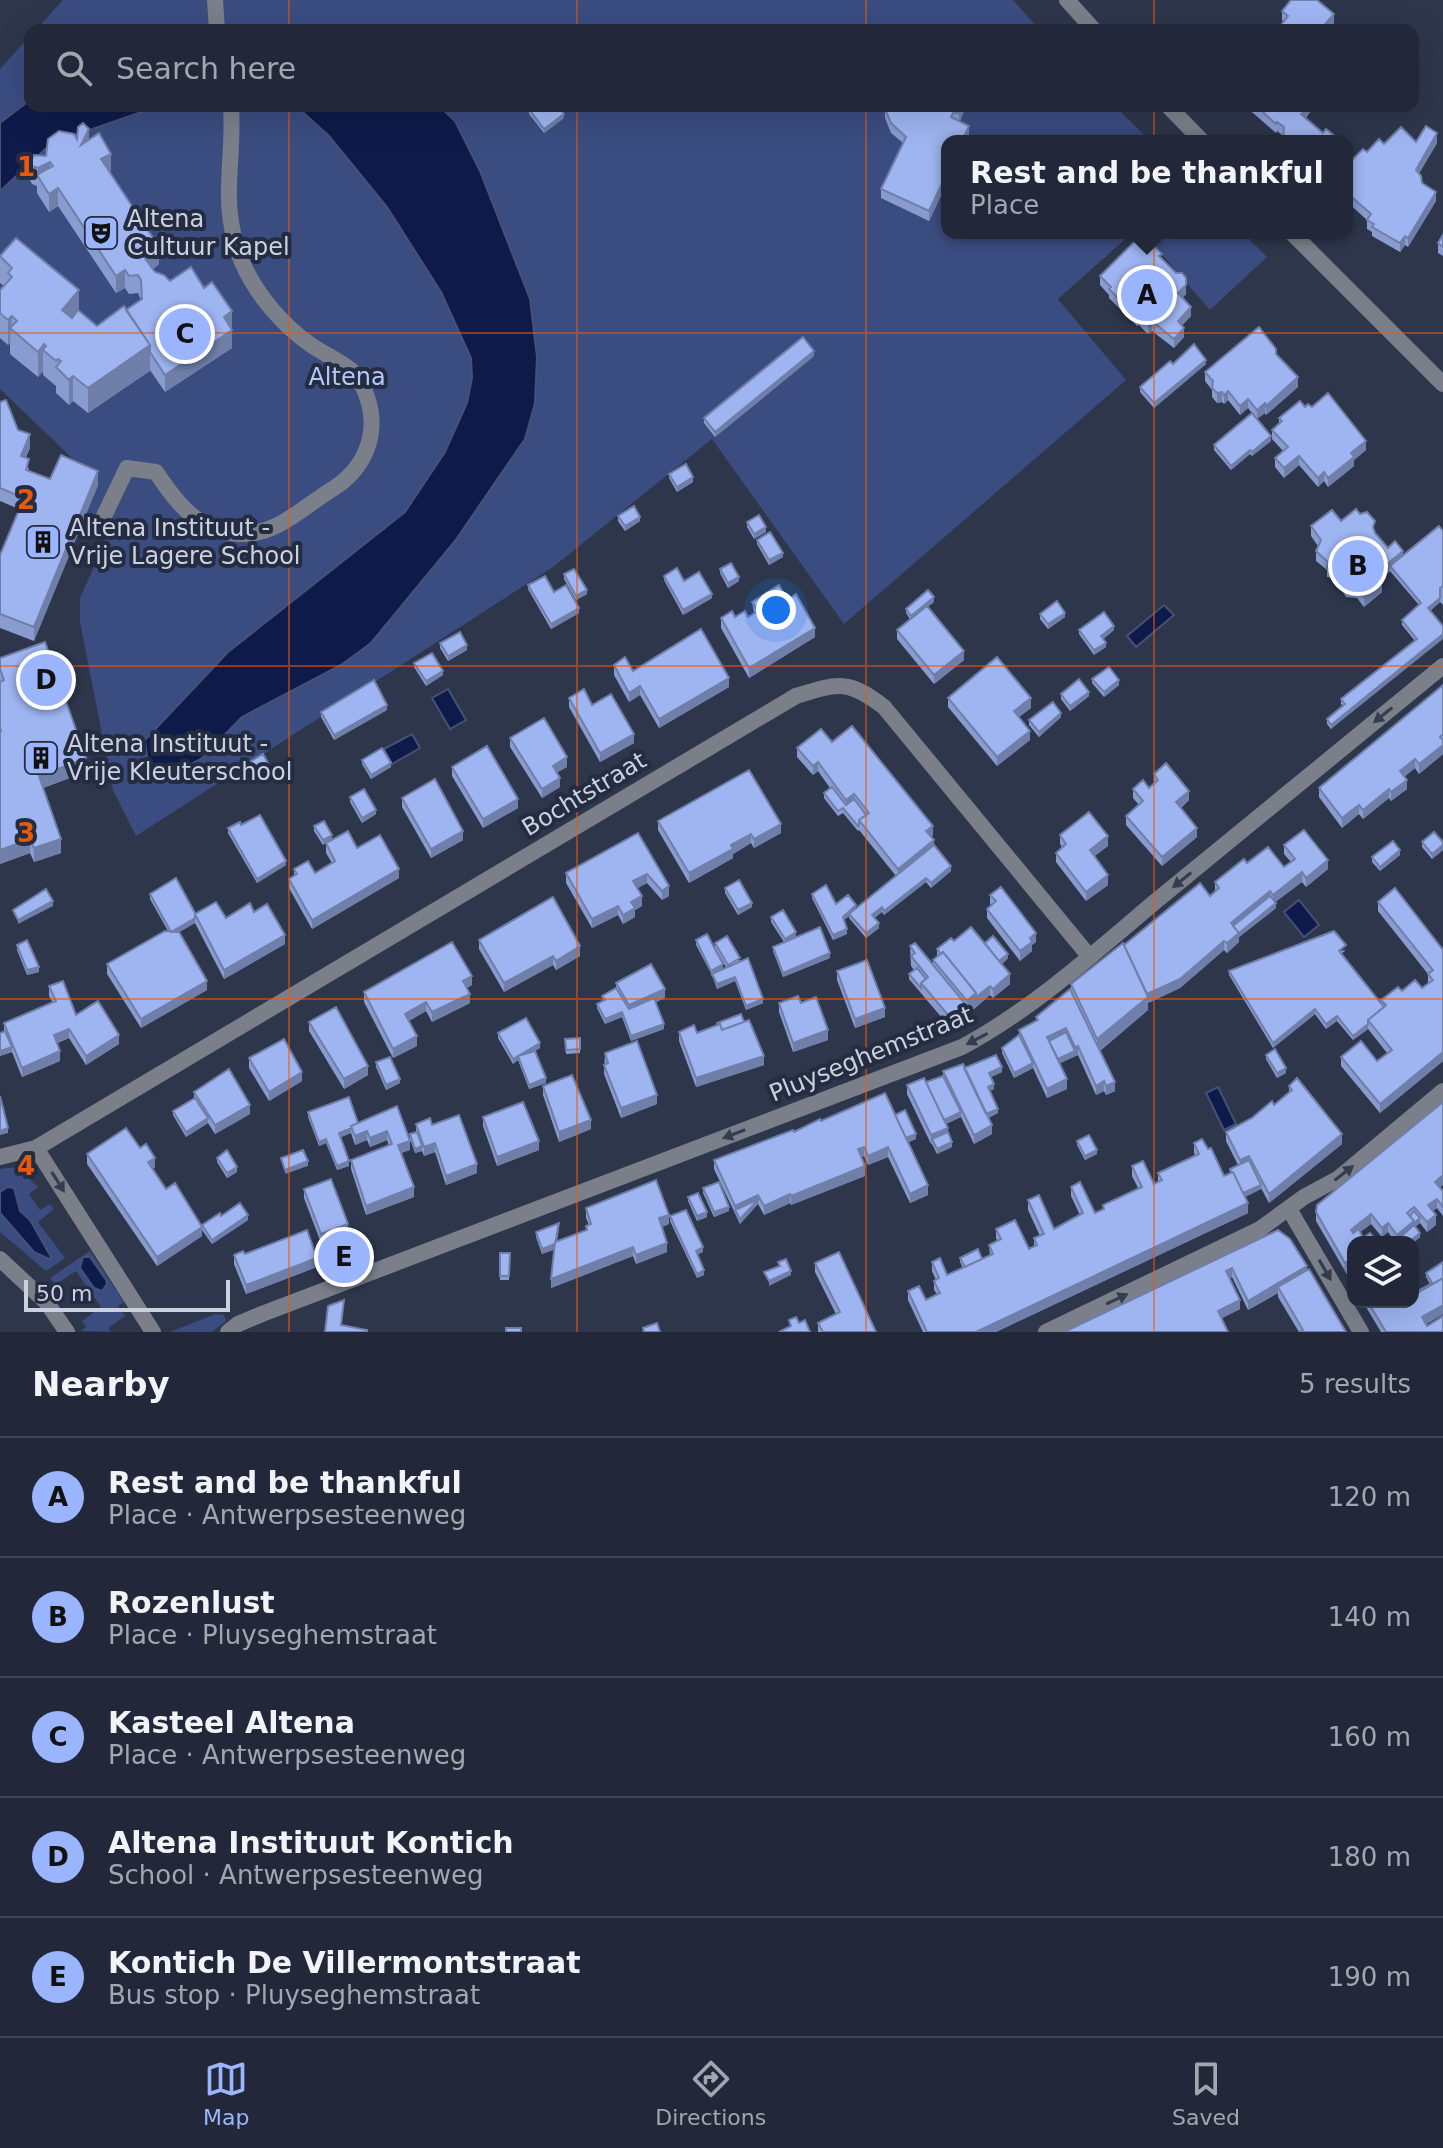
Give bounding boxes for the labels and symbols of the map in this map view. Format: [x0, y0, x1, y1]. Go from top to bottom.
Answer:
text: 1 [17, 152, 35, 182]
place label: Altena Cultuur Kapel [127, 205, 290, 261]
theatre icon: Altena Cultuur Kapel [82, 214, 120, 252]
pin: A [1121, 265, 1173, 325]
pin: C [159, 304, 211, 364]
park label: Altena [308, 363, 386, 391]
text: 2 [17, 485, 35, 515]
place label: Altena Instituut - Vrije Lagere School [69, 514, 301, 570]
building icon: Altena Instituut - Vrije Lagere School [24, 523, 62, 561]
pin: B [1332, 536, 1384, 596]
your location [756, 590, 796, 630]
pin: D [20, 650, 72, 710]
one-way arrow [1373, 706, 1393, 723]
place label: Altena Instituut - Vrije Kleuterschool [67, 730, 292, 786]
building icon: Altena Instituut - Vrije Kleuterschool [22, 739, 60, 777]
street label: Bochtstraat [517, 746, 651, 842]
text: 3 [17, 818, 35, 848]
one-way arrow [1172, 871, 1192, 888]
street label: Pluyseghemstraat [765, 1000, 977, 1108]
one-way arrow [965, 1033, 988, 1046]
one-way arrow [722, 1128, 746, 1141]
text: 4 [17, 1151, 35, 1181]
one-way arrow [1334, 1166, 1354, 1182]
one-way arrow [50, 1171, 64, 1193]
pin: E [318, 1227, 370, 1287]
one-way arrow [1318, 1259, 1332, 1282]
scale bar [24, 1276, 230, 1312]
one-way arrow [1105, 1292, 1129, 1306]

